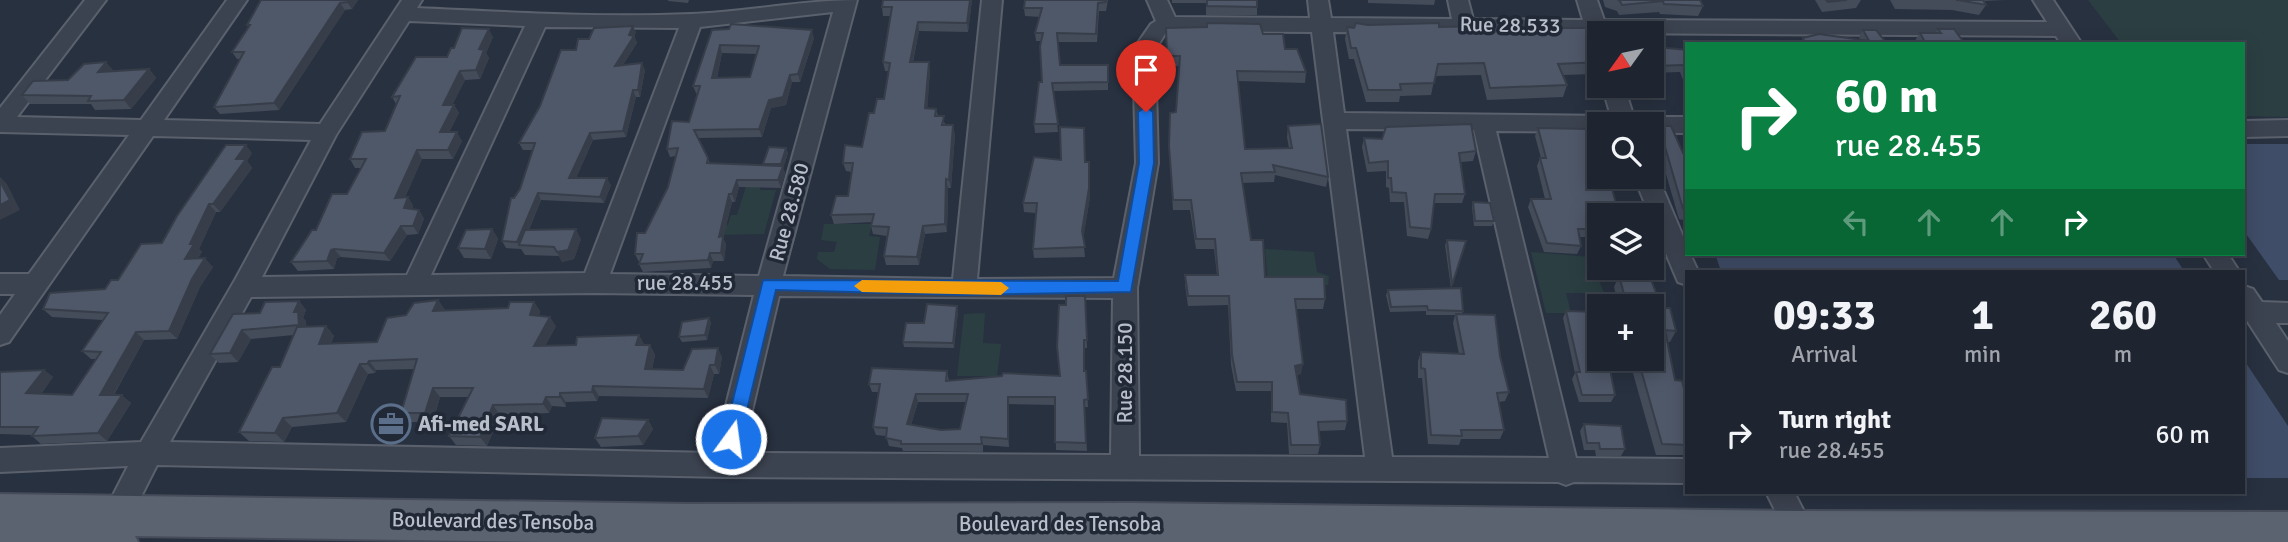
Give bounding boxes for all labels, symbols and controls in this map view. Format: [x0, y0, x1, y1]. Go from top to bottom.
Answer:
street label: Rue 28.533 [1459, 11, 1561, 39]
north arrow [1587, 21, 1664, 98]
map controls [1587, 21, 1664, 371]
pin [1116, 40, 1176, 112]
icon: arrive [1127, 51, 1165, 89]
text: 60 m [1835, 66, 1938, 126]
icon: right [1720, 70, 1811, 161]
button: search [1587, 112, 1664, 189]
text: rue 28.455 [1835, 126, 1982, 165]
street label: Rue 28.580 [763, 160, 815, 264]
button: layers [1587, 203, 1664, 280]
icon: left [1837, 203, 1875, 241]
icon: ahead [1910, 203, 1948, 241]
icon: ahead [1983, 203, 2021, 241]
icon: right [2056, 203, 2094, 241]
street label: rue 28.455 [637, 270, 733, 296]
text: 09:33 [1773, 290, 1876, 341]
text: 1 [1971, 290, 1994, 341]
text: 260 [2089, 290, 2157, 341]
button: + [1587, 294, 1664, 371]
street label: Rue 28.150 [1112, 323, 1138, 423]
text: Arrival [1791, 340, 1858, 369]
text: min [1964, 340, 2001, 369]
text: m [2114, 340, 2132, 369]
position arrow [694, 402, 768, 476]
office icon: Afi-med SARL [370, 403, 412, 445]
text: Turn right [1779, 404, 1891, 436]
place label: Afi-med SARL [418, 411, 544, 437]
icon: right [1720, 416, 1758, 454]
text: 60 m [2155, 419, 2210, 451]
text: rue 28.455 [1779, 436, 1885, 465]
street label: Boulevard des Tensoba [391, 506, 595, 536]
street label: Boulevard des Tensoba [959, 511, 1161, 537]

